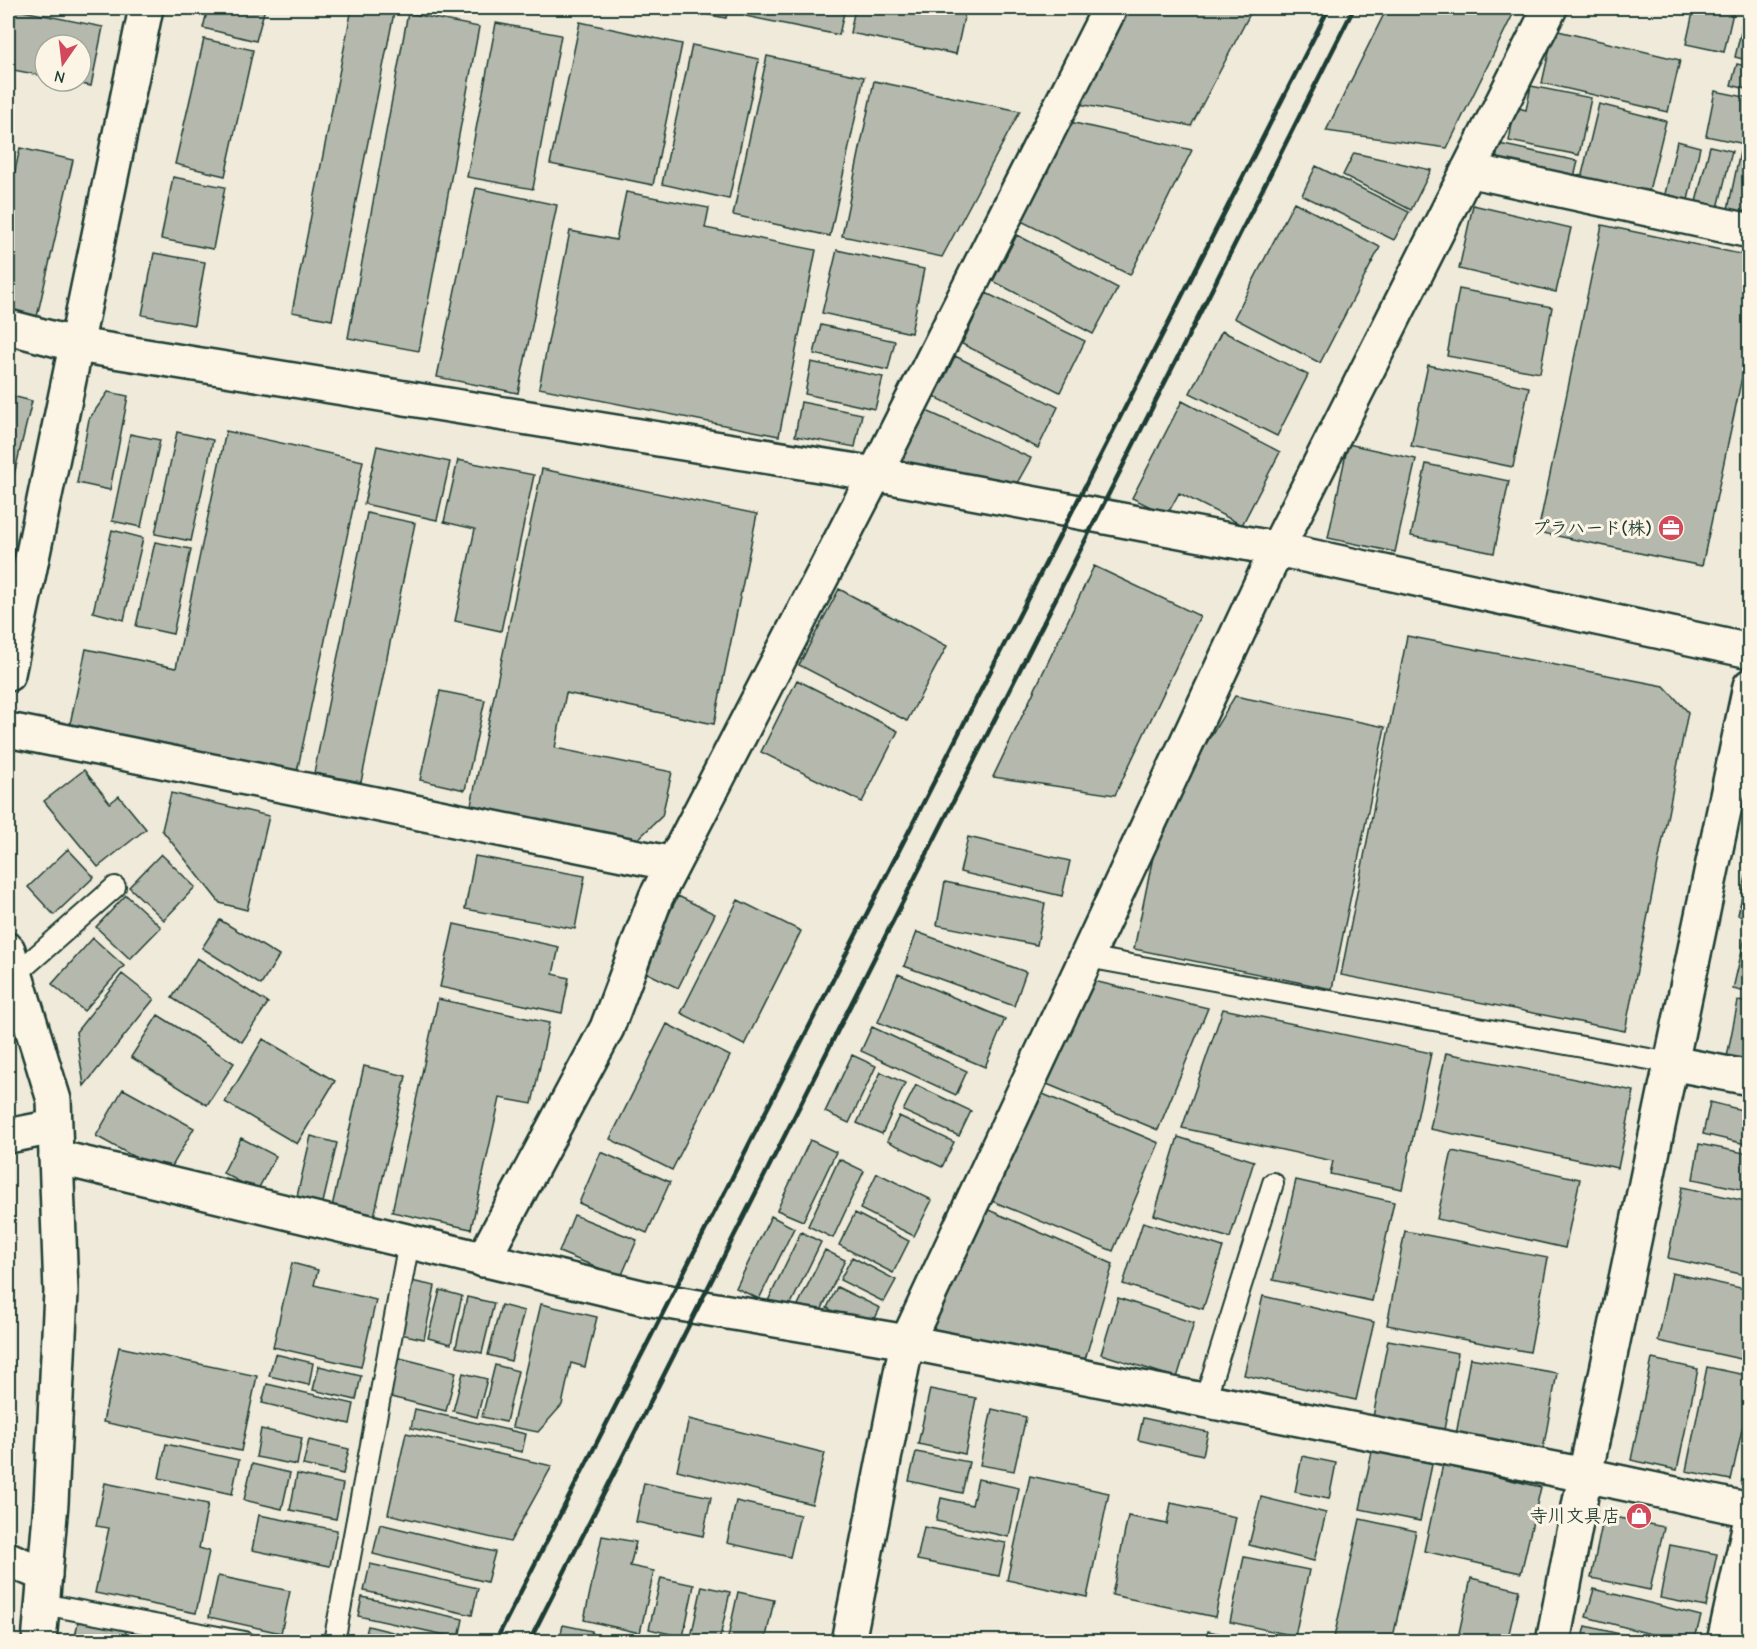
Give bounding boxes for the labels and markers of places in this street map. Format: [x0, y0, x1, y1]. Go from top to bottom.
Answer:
office icon: プラハード(株) [1656, 513, 1686, 543]
place label: プラハード(株) [1532, 518, 1652, 539]
shop icon: 寺川文具店 [1624, 1501, 1654, 1531]
place label: 寺川文具店 [1530, 1506, 1620, 1527]

